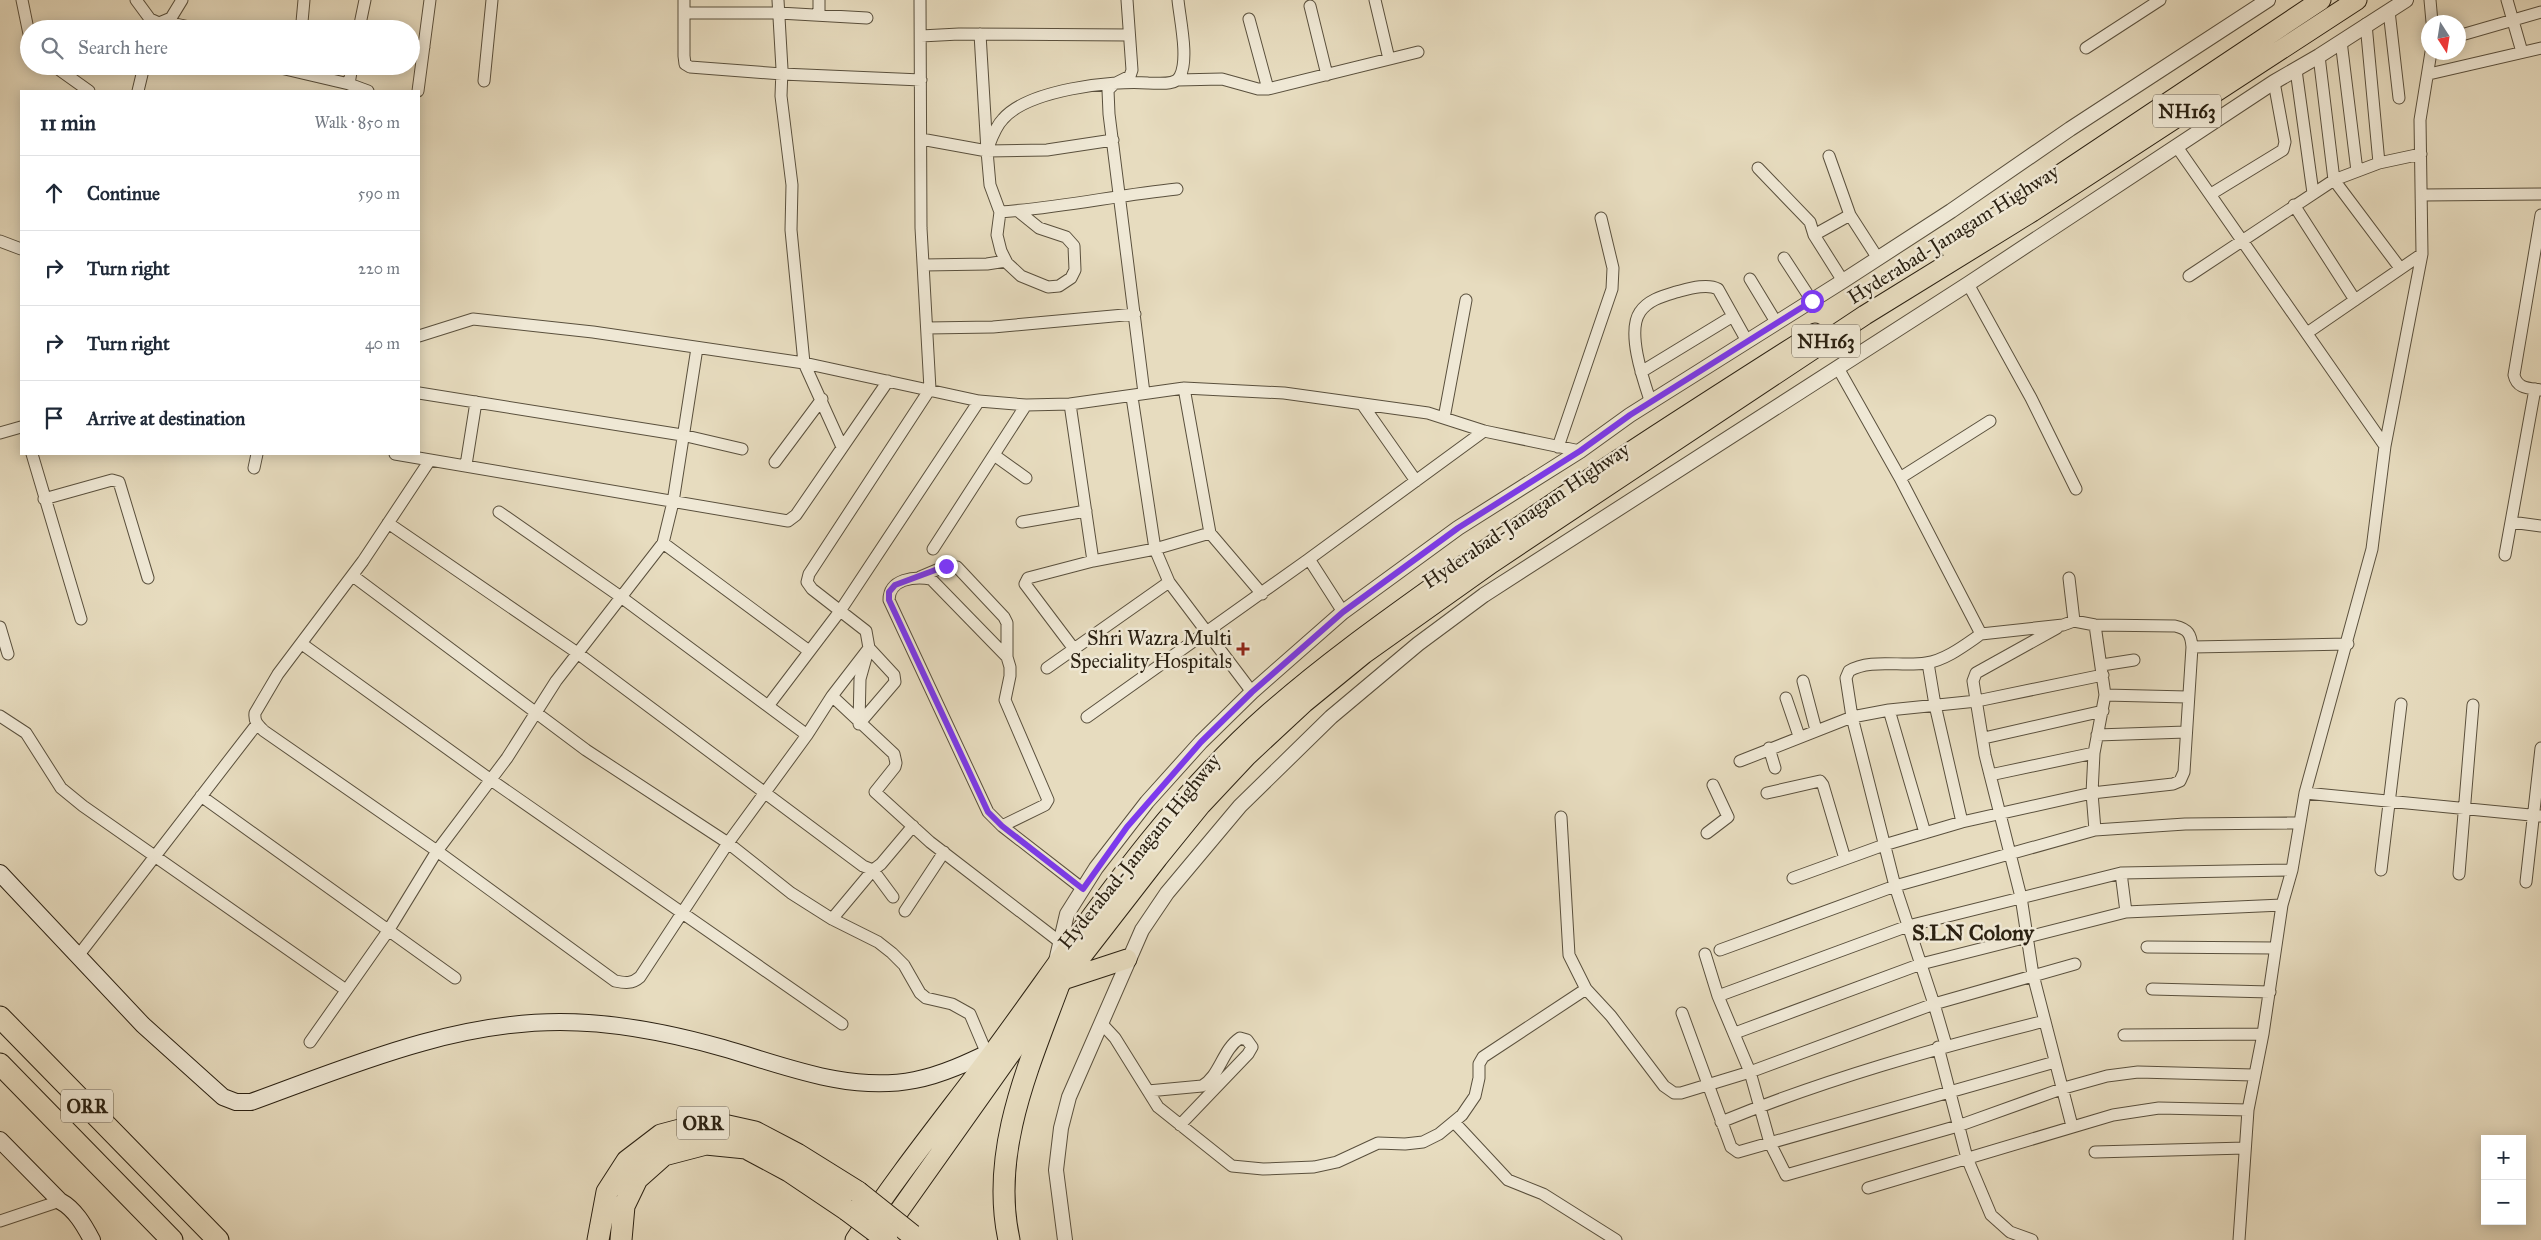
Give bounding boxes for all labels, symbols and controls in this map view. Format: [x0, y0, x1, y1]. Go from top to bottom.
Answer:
north arrow [2421, 15, 2466, 60]
search box [20, 20, 420, 75]
icon: search [38, 34, 66, 62]
text: Search here [78, 36, 168, 59]
road number: NH163 [2153, 94, 2221, 128]
text: 11 min [40, 110, 96, 136]
text: Walk · 850 m [315, 113, 400, 132]
street label: Hyderabad-Janagam Highway [1843, 159, 2064, 310]
icon: ahead [40, 179, 68, 207]
text: Continue [87, 182, 160, 205]
text: 590 m [358, 184, 400, 203]
icon: right [40, 254, 68, 282]
text: Turn right [87, 257, 170, 280]
text: 220 m [358, 259, 400, 278]
route start [1801, 290, 1824, 313]
road number: NH163 [1792, 324, 1860, 358]
icon: right [40, 329, 68, 357]
text: Turn right [87, 332, 170, 355]
text: 40 m [365, 334, 400, 353]
icon: arrive [40, 404, 68, 432]
text: Arrive at destination [87, 407, 245, 430]
street label: Hyderabad-Janagam Highway [1418, 436, 1635, 594]
route end [935, 555, 958, 578]
place label: Shri Wazra Multi Speciality Hospitals [1070, 626, 1232, 673]
marker: Shri Wazra Multi Speciality Hospitals [1236, 642, 1250, 656]
street label: Hyderabad-Janagam Highway [1053, 748, 1226, 954]
district label: S.LN Colony [1912, 919, 2036, 946]
road number: ORR [61, 1090, 113, 1122]
road number: ORR [677, 1106, 729, 1140]
map controls [2481, 1135, 2526, 1225]
button: + [2481, 1135, 2526, 1180]
button: − [2481, 1180, 2526, 1225]

